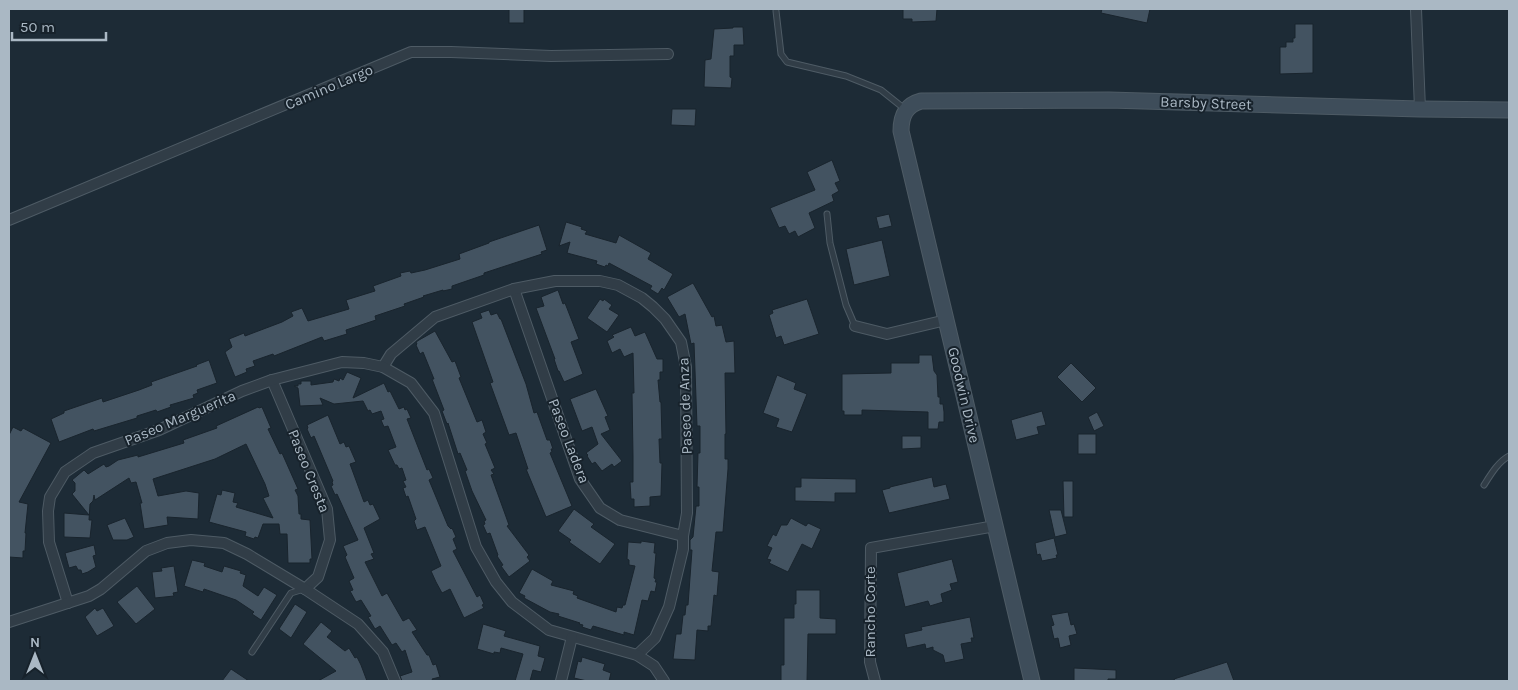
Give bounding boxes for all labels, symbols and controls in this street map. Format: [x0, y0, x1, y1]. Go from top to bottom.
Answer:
scale bar [12, 10, 106, 42]
text: 50 m [20, 18, 55, 36]
street label: Camino Largo [282, 60, 376, 114]
street label: Barsby Street [1160, 92, 1252, 114]
street label: Goodwin Drive [944, 345, 984, 445]
street label: Paseo de Anza [674, 357, 696, 455]
street label: Paseo Marguerita [122, 386, 238, 450]
street label: Paseo Ladera [545, 396, 593, 486]
street label: Paseo Cresta [284, 427, 334, 515]
street label: Rancho Corte [861, 566, 879, 658]
north arrow [10, 630, 60, 680]
text: N [30, 634, 40, 651]

